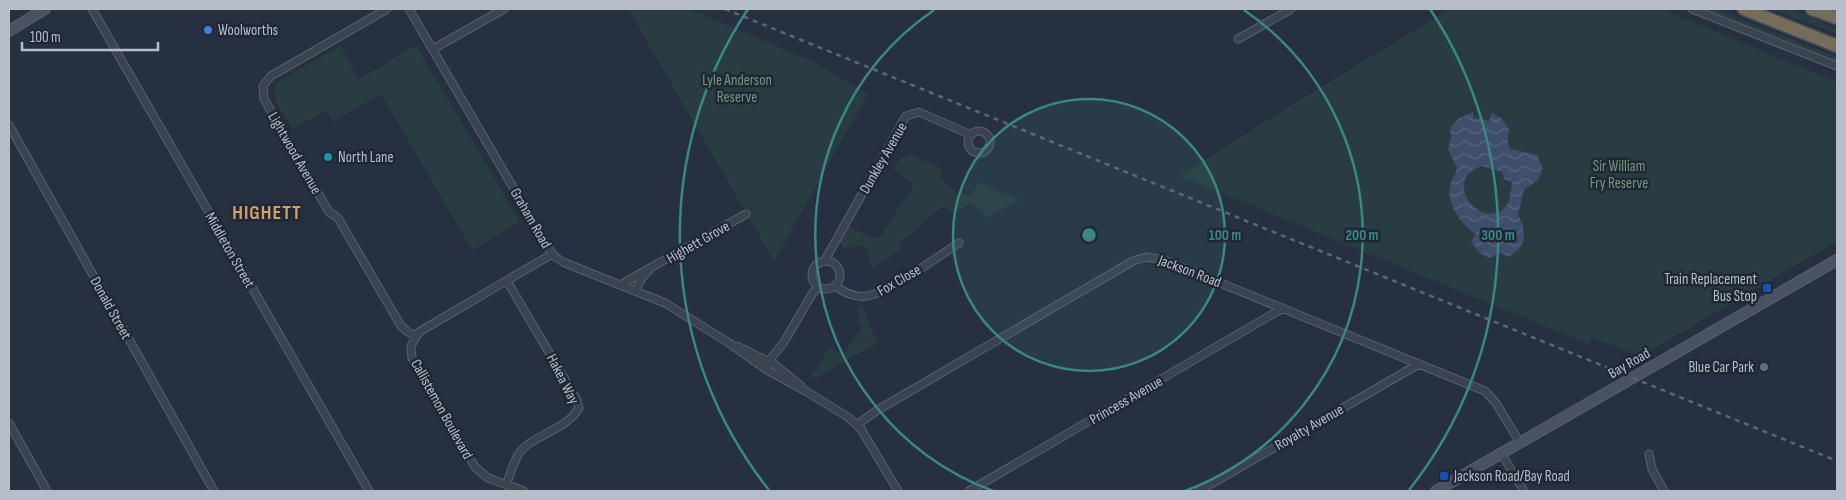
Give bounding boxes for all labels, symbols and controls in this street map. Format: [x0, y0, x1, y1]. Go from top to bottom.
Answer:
scale bar [22, 20, 159, 52]
place label: Woolworths [218, 21, 278, 40]
marker: Woolworths [202, 24, 214, 36]
text: 100 m [30, 28, 61, 47]
park label: Lyle Anderson Reserve [702, 71, 772, 107]
street label: Lightwood Avenue [263, 109, 326, 198]
street label: Dunkley Avenue [855, 119, 912, 197]
place label: North Lane [338, 148, 394, 167]
marker: North Lane [322, 151, 334, 163]
park label: Sir William Fry Reserve [1590, 157, 1648, 193]
street label: Graham Road [506, 185, 555, 252]
district label: HIGHETT [232, 201, 302, 225]
street label: Middleton Street [200, 209, 259, 292]
street label: Highett Grove [663, 217, 733, 268]
centre of rings [1080, 226, 1098, 244]
text: 100 m [1209, 226, 1241, 245]
text: 200 m [1345, 226, 1379, 245]
text: 300 m [1481, 226, 1515, 245]
street label: Jackson Road [1155, 250, 1224, 292]
street label: Fox Close [874, 260, 924, 300]
place label: Train Replacement Bus Stop [1664, 270, 1757, 306]
street label: Donald Street [86, 274, 136, 343]
marker: Train Replacement Bus Stop [1761, 282, 1773, 294]
street label: Bay Road [1605, 344, 1654, 383]
street label: Hakea Way [542, 351, 583, 408]
street label: Callistemon Boulevard [406, 356, 477, 463]
place label: Blue Car Park [1688, 358, 1754, 377]
marker: Blue Car Park [1758, 361, 1770, 373]
street label: Princess Avenue [1086, 372, 1166, 429]
street label: Royalty Avenue [1271, 400, 1347, 455]
place label: Jackson Road/Bay Road [1453, 467, 1570, 486]
marker: Jackson Road/Bay Road [1438, 470, 1450, 482]

